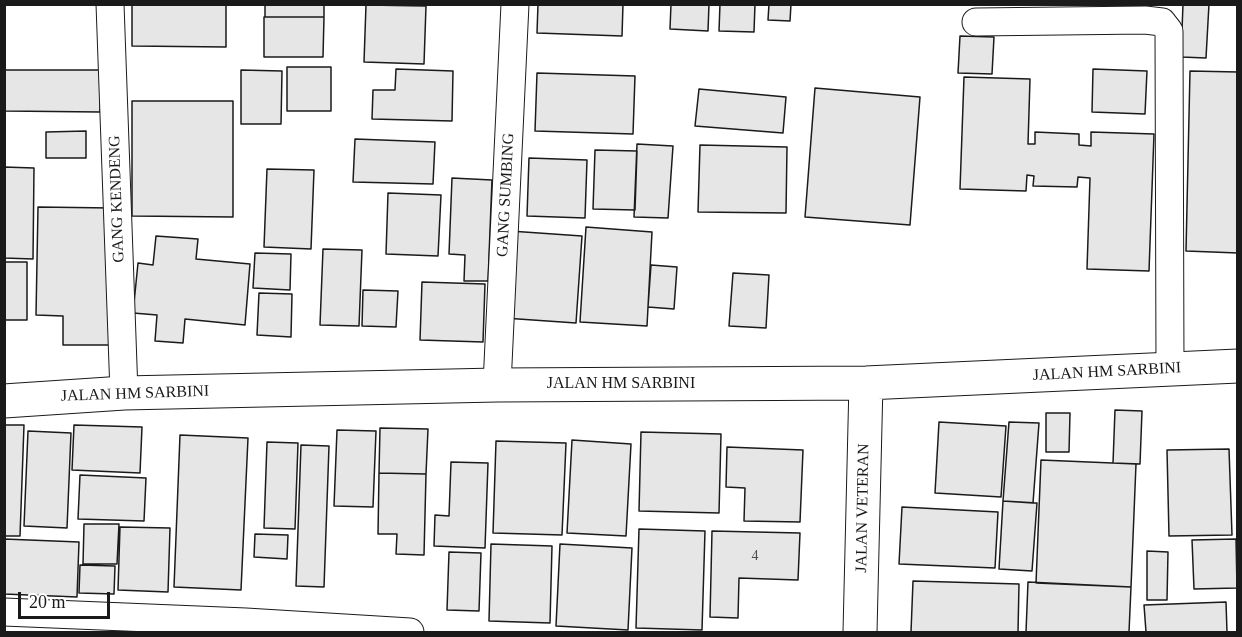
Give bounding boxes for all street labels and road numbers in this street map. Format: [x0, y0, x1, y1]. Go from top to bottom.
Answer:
street label: GANG SUMBING [493, 133, 519, 257]
street label: GANG KENDENG [105, 135, 129, 263]
street label: JALAN HM SARBINI [1032, 359, 1182, 385]
street label: JALAN HM SARBINI [547, 374, 695, 394]
street label: JALAN HM SARBINI [60, 382, 210, 406]
street label: JALAN VETERAN [852, 443, 874, 573]

